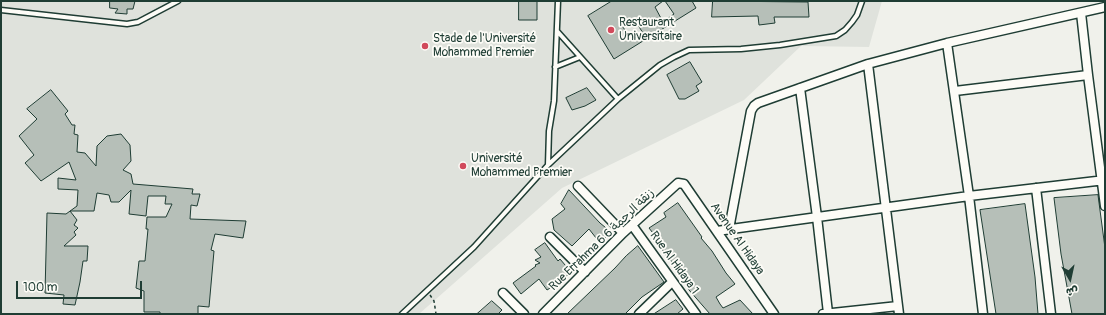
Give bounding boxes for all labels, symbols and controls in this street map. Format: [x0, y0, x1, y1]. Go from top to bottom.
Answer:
place label: Restaurant Universitaire [619, 16, 682, 44]
marker: Restaurant Universitaire [606, 25, 616, 35]
place label: Stade de l'Université Mohammed Premier [433, 32, 536, 60]
marker: Stade de l'Université Mohammed Premier [420, 41, 430, 51]
place label: Université Mohammed Premier [471, 152, 572, 180]
marker: Université Mohammed Premier [458, 161, 468, 171]
street label: Rue Errahma 6 6 زنقة الرحمة [546, 186, 658, 294]
street label: Avenue Al Hidaya [707, 200, 767, 278]
street label: Rue Al Hidaya 1 [646, 229, 702, 297]
north arrow [1050, 259, 1090, 299]
scale bar [18, 273, 144, 299]
text: 100 m [23, 280, 57, 295]
text: ش [1065, 284, 1079, 299]

